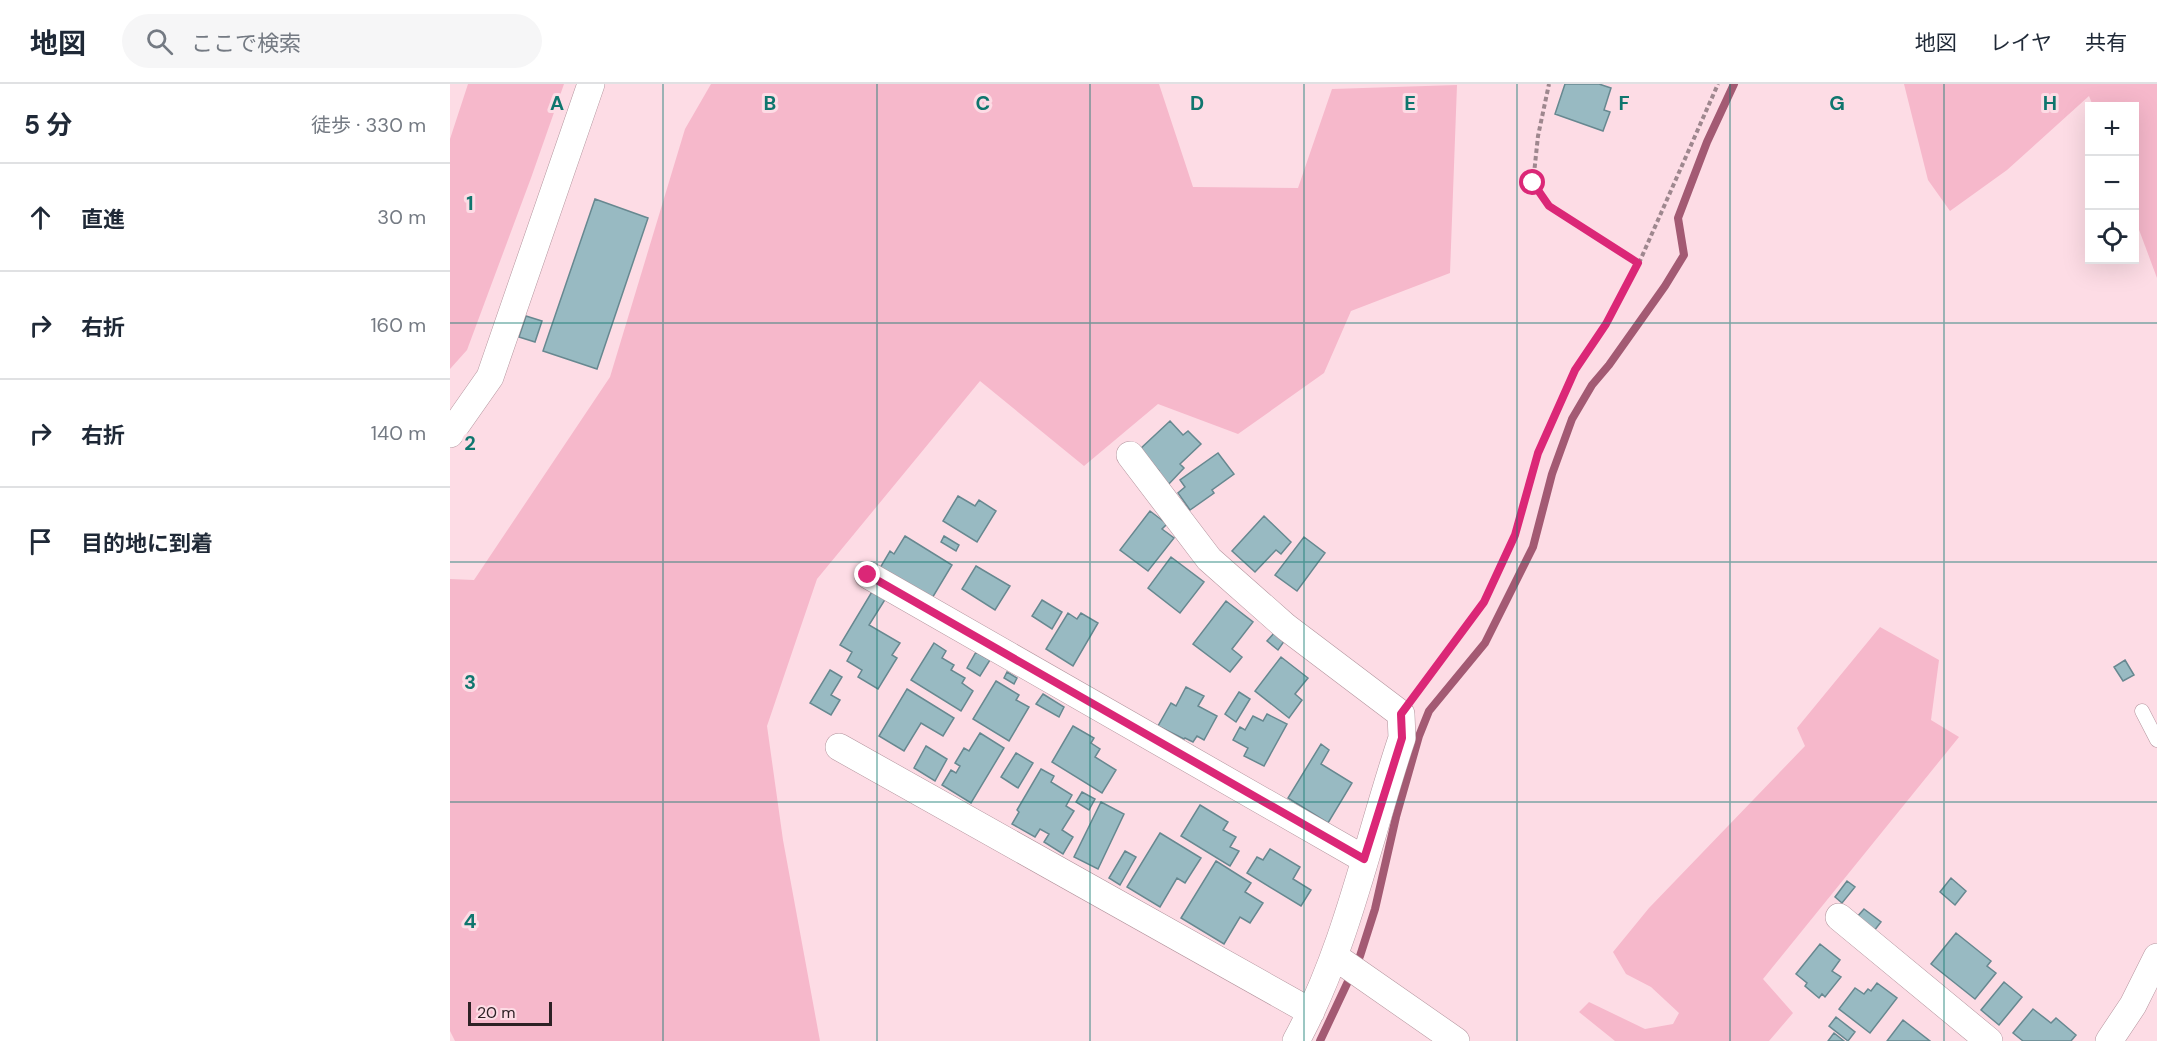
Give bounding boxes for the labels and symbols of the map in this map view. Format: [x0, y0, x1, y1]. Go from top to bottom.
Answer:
text: A [550, 90, 564, 116]
text: B [764, 90, 776, 116]
text: C [976, 90, 990, 116]
text: D [1190, 90, 1204, 116]
text: E [1404, 90, 1416, 116]
text: F [1618, 90, 1630, 116]
text: G [1829, 90, 1845, 116]
text: H [2043, 90, 2057, 116]
route start [1519, 169, 1545, 195]
text: 1 [466, 190, 474, 216]
text: 2 [464, 430, 476, 456]
route end [854, 561, 880, 587]
text: 3 [464, 669, 476, 695]
text: 4 [464, 908, 477, 934]
scale bar [468, 999, 552, 1026]

